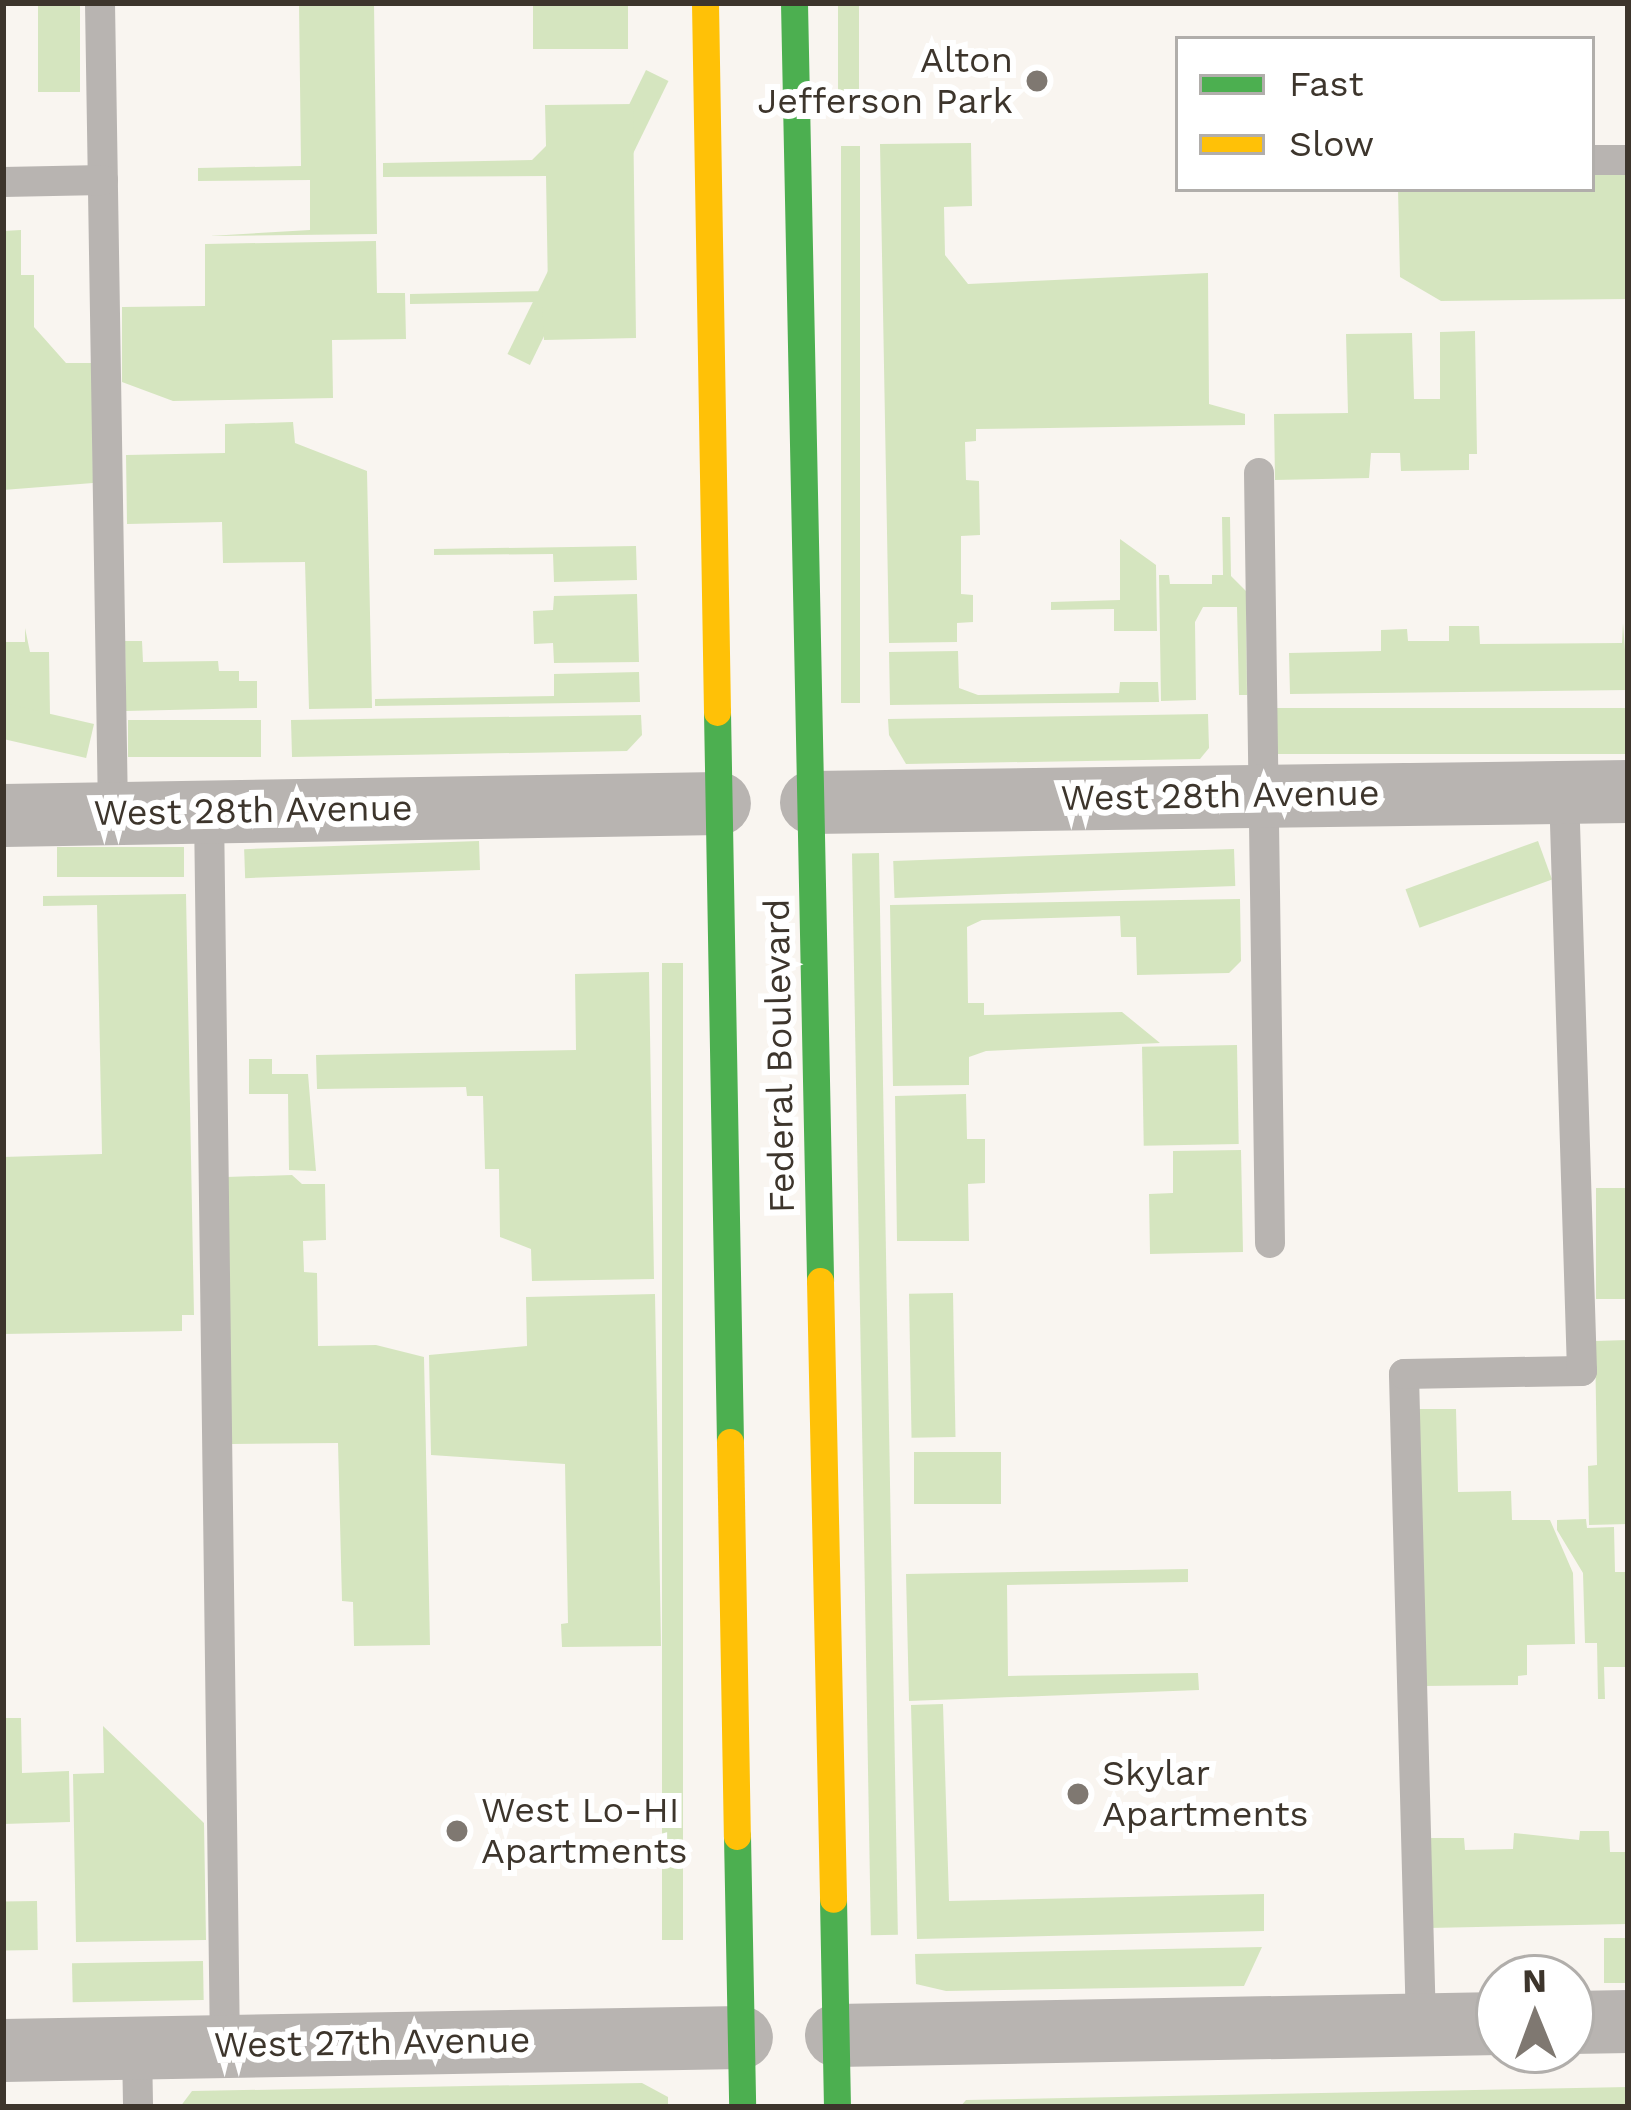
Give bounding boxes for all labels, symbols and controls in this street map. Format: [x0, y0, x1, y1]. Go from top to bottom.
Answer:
legend [1175, 36, 1595, 192]
place label: Alton Jefferson Park [757, 38, 1013, 123]
text: Fast [1289, 63, 1364, 105]
marker: Alton Jefferson Park [1024, 68, 1050, 94]
text: Slow [1289, 123, 1374, 165]
street label: West 28th Avenue [1059, 772, 1381, 820]
street label: West 28th Avenue [92, 787, 414, 835]
street label: Federal Boulevard [756, 898, 804, 1214]
place label: Skylar Apartments [1102, 1751, 1309, 1836]
marker: Skylar Apartments [1065, 1781, 1091, 1807]
place label: West Lo-HI Apartments [481, 1788, 688, 1873]
marker: West Lo-HI Apartments [444, 1818, 470, 1844]
north arrow [1475, 1954, 1595, 2074]
text: N [1522, 1961, 1547, 2000]
street label: West 27th Avenue [213, 2019, 531, 2067]

